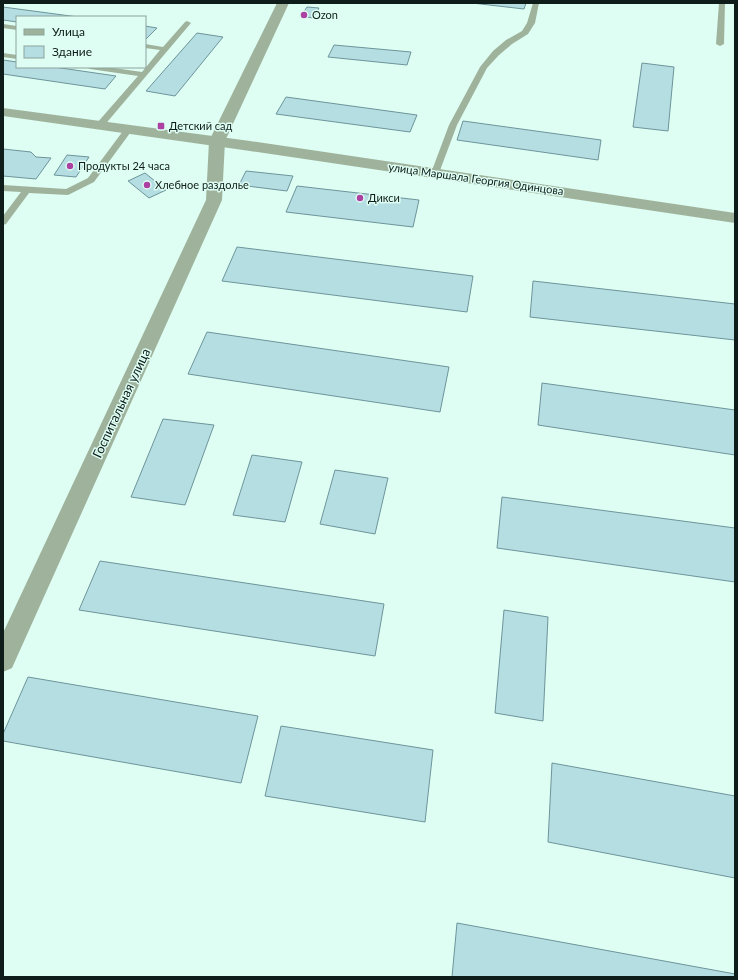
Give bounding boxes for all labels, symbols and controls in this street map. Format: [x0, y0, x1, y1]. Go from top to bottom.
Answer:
place label: Ozon [312, 8, 338, 21]
marker: Ozon [299, 10, 309, 20]
legend [16, 16, 146, 68]
text: Улица [52, 24, 85, 39]
text: Здание [52, 44, 92, 59]
place label: Детский сад [169, 119, 233, 132]
marker: Детский сад [156, 121, 166, 131]
place label: Продукты 24 часа [78, 159, 170, 172]
street label: улица Маршала Георгия Одинцова [388, 160, 564, 197]
marker: Продукты 24 часа [65, 161, 75, 171]
place label: Хлебное раздолье [155, 178, 249, 191]
marker: Хлебное раздолье [142, 180, 152, 190]
place label: Дикси [368, 191, 400, 204]
marker: Дикси [355, 193, 365, 203]
street label: Госпитальная улица [89, 346, 153, 460]

